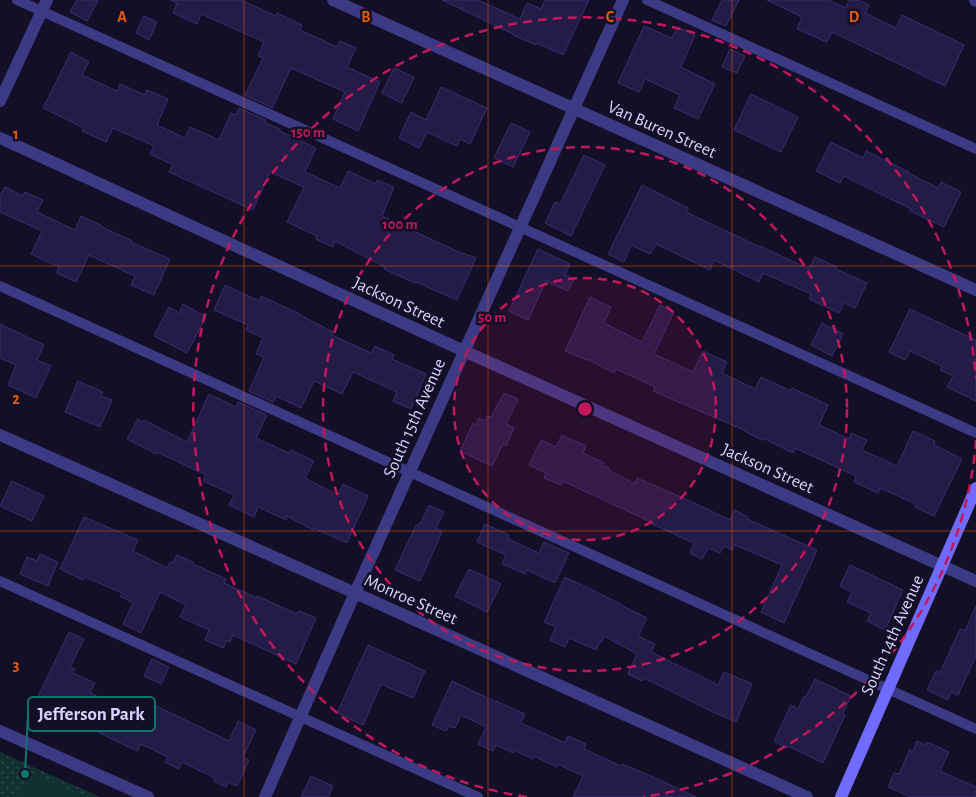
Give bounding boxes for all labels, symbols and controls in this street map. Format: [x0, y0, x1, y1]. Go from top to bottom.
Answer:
text: A [117, 9, 127, 25]
text: B [361, 9, 371, 25]
text: C [606, 9, 615, 25]
text: D [849, 9, 860, 25]
street label: Van Buren Street [605, 98, 719, 162]
text: 150 m [291, 125, 325, 140]
text: 1 [13, 126, 19, 142]
text: 100 m [382, 217, 418, 232]
street label: Jackson Street [350, 274, 447, 332]
text: 50 m [478, 310, 506, 325]
street label: South 15th Avenue [381, 356, 449, 481]
text: 2 [12, 391, 20, 407]
centre of rings [576, 400, 594, 418]
street label: Jackson Street [719, 441, 817, 497]
street label: Monroe Street [361, 571, 460, 629]
street label: South 14th Avenue [858, 573, 927, 698]
text: 3 [13, 657, 20, 673]
callout: Jefferson Park [28, 697, 155, 731]
text: Jefferson Park [37, 705, 145, 724]

